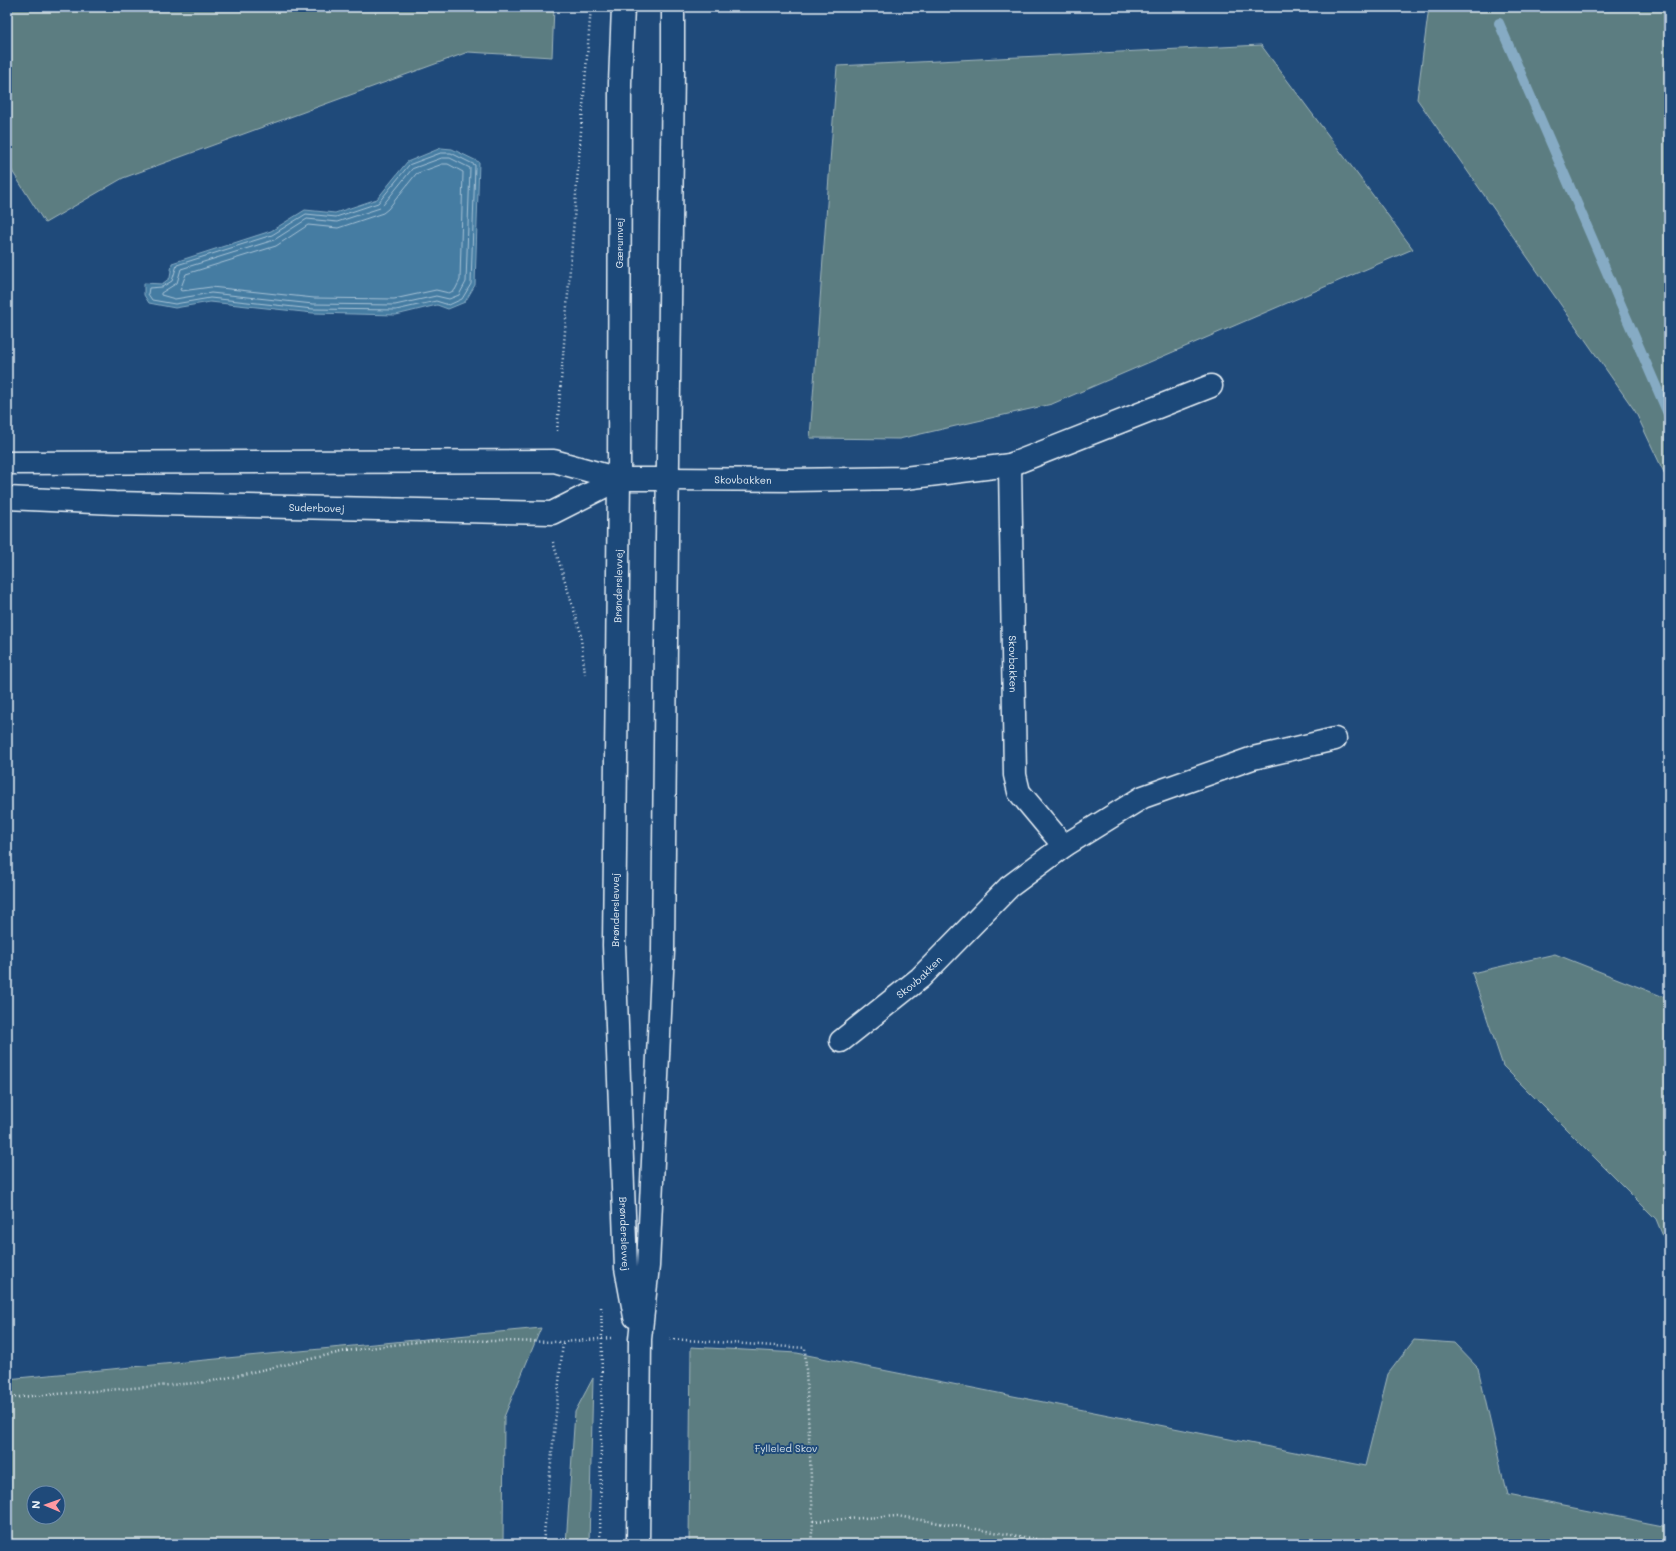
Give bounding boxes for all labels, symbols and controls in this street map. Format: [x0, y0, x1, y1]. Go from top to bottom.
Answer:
street label: Gærumvej [612, 218, 626, 268]
street label: Skovbakken [714, 472, 772, 487]
street label: Suderbovej [289, 500, 345, 515]
street label: Brønderslevvej [610, 549, 626, 623]
street label: Skovbakken [1006, 635, 1021, 693]
street label: Brønderslevvej [608, 873, 622, 947]
street label: Skovbakken [893, 953, 945, 1001]
street label: Brønderslevvej [616, 1196, 633, 1272]
park label: Fylleled Skov [755, 1441, 817, 1455]
north arrow [26, 1485, 66, 1525]
text: N [28, 1500, 43, 1509]

